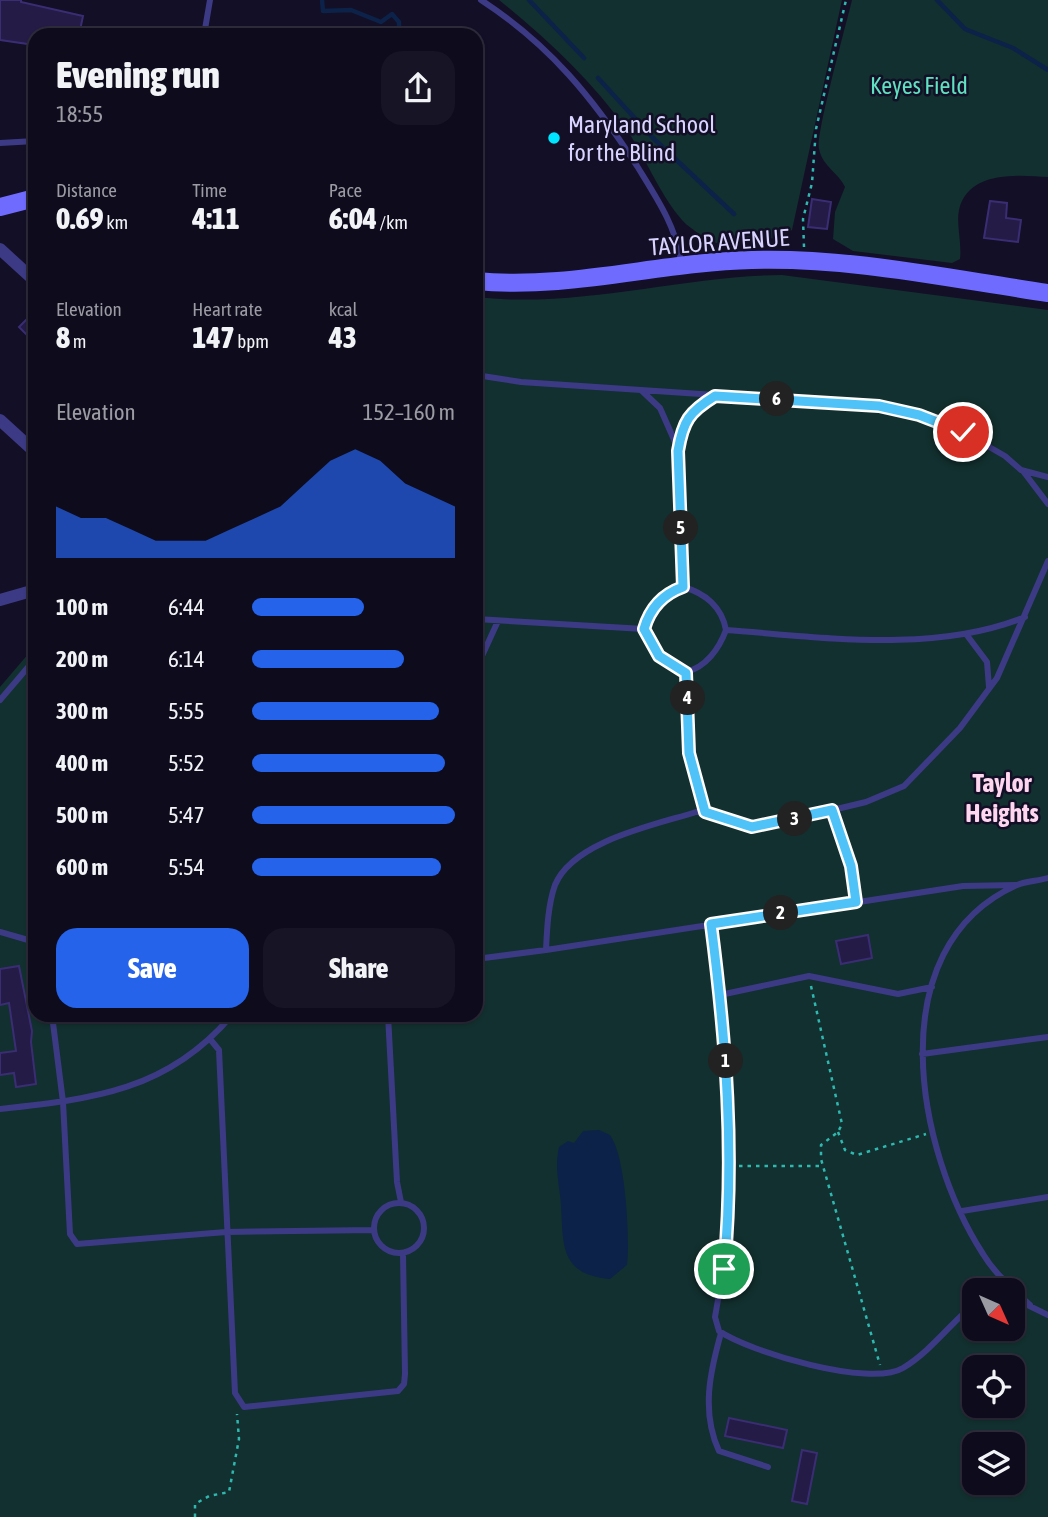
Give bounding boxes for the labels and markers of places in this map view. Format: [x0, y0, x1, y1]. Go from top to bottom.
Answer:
place label: Maryland School for the Blind [568, 111, 716, 166]
marker: Maryland School for the Blind [546, 130, 562, 146]
pin: 6 [760, 382, 794, 416]
pin [933, 402, 993, 462]
pin: 5 [664, 510, 698, 546]
pin: 4 [670, 680, 706, 716]
pin: 3 [778, 802, 812, 836]
pin: 2 [764, 895, 798, 930]
pin: 1 [708, 1044, 744, 1078]
pin [694, 1239, 754, 1299]

